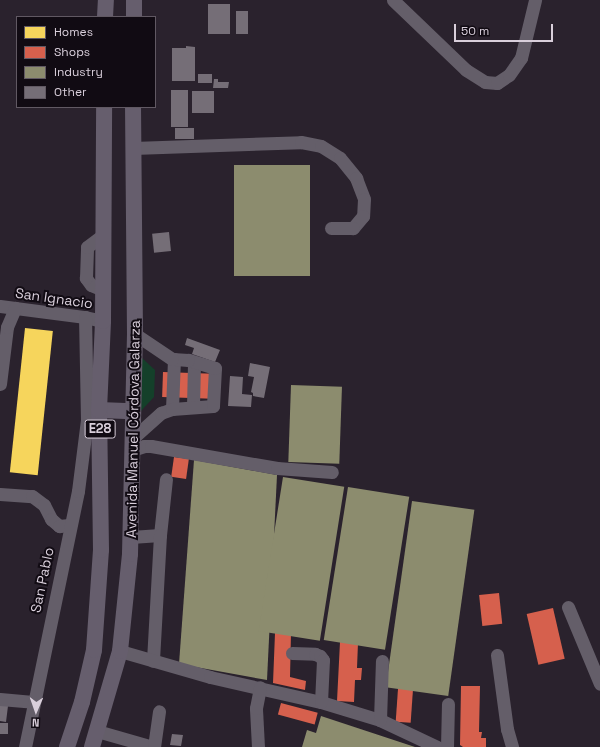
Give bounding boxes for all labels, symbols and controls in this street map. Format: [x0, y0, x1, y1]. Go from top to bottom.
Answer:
legend [16, 16, 156, 108]
scale bar [456, 16, 555, 42]
text: 50 m [461, 23, 489, 39]
text: Homes [54, 24, 93, 40]
text: Shops [54, 44, 90, 60]
text: Industry [54, 64, 103, 80]
text: Other [54, 84, 87, 100]
street label: San Ignacio [14, 284, 94, 312]
street label: Avenida Manuel Córdova Galarza [123, 320, 143, 538]
road number: E28 [84, 418, 116, 440]
street label: San Pablo [27, 546, 57, 614]
north arrow [16, 691, 56, 731]
text: N [32, 716, 40, 730]

